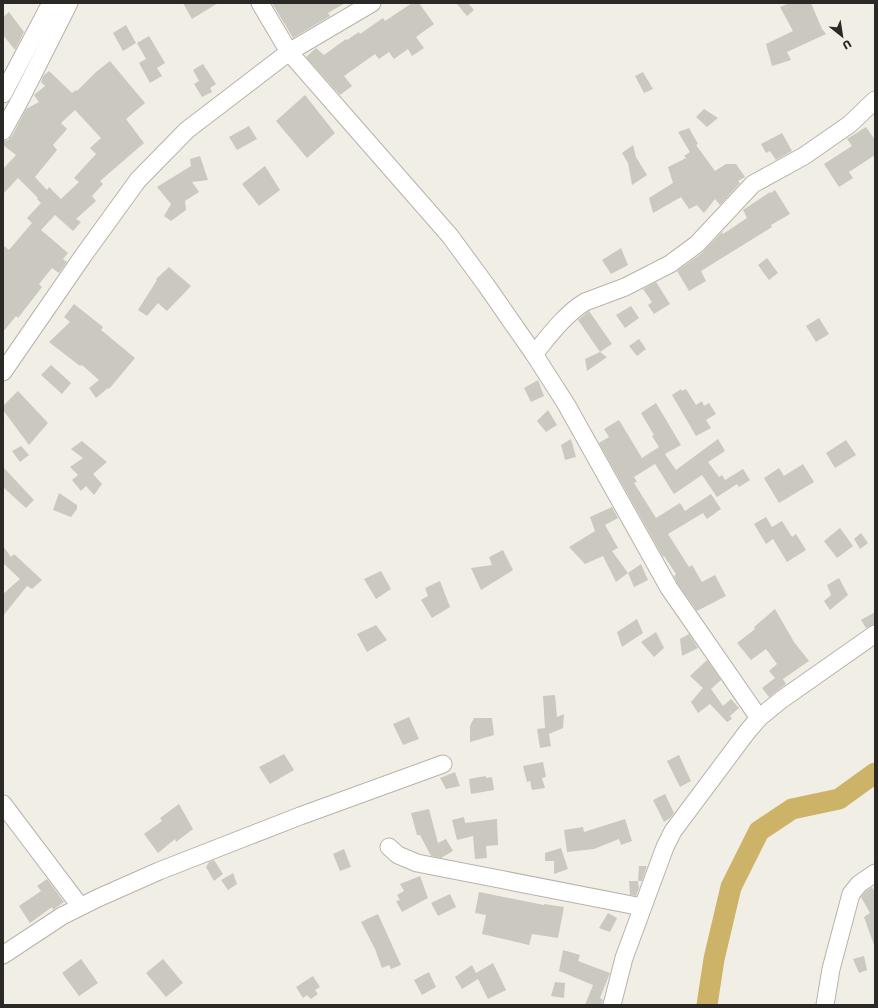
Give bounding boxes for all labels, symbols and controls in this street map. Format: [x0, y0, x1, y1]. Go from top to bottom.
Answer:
north arrow [822, 16, 862, 56]
text: U [840, 37, 853, 52]

